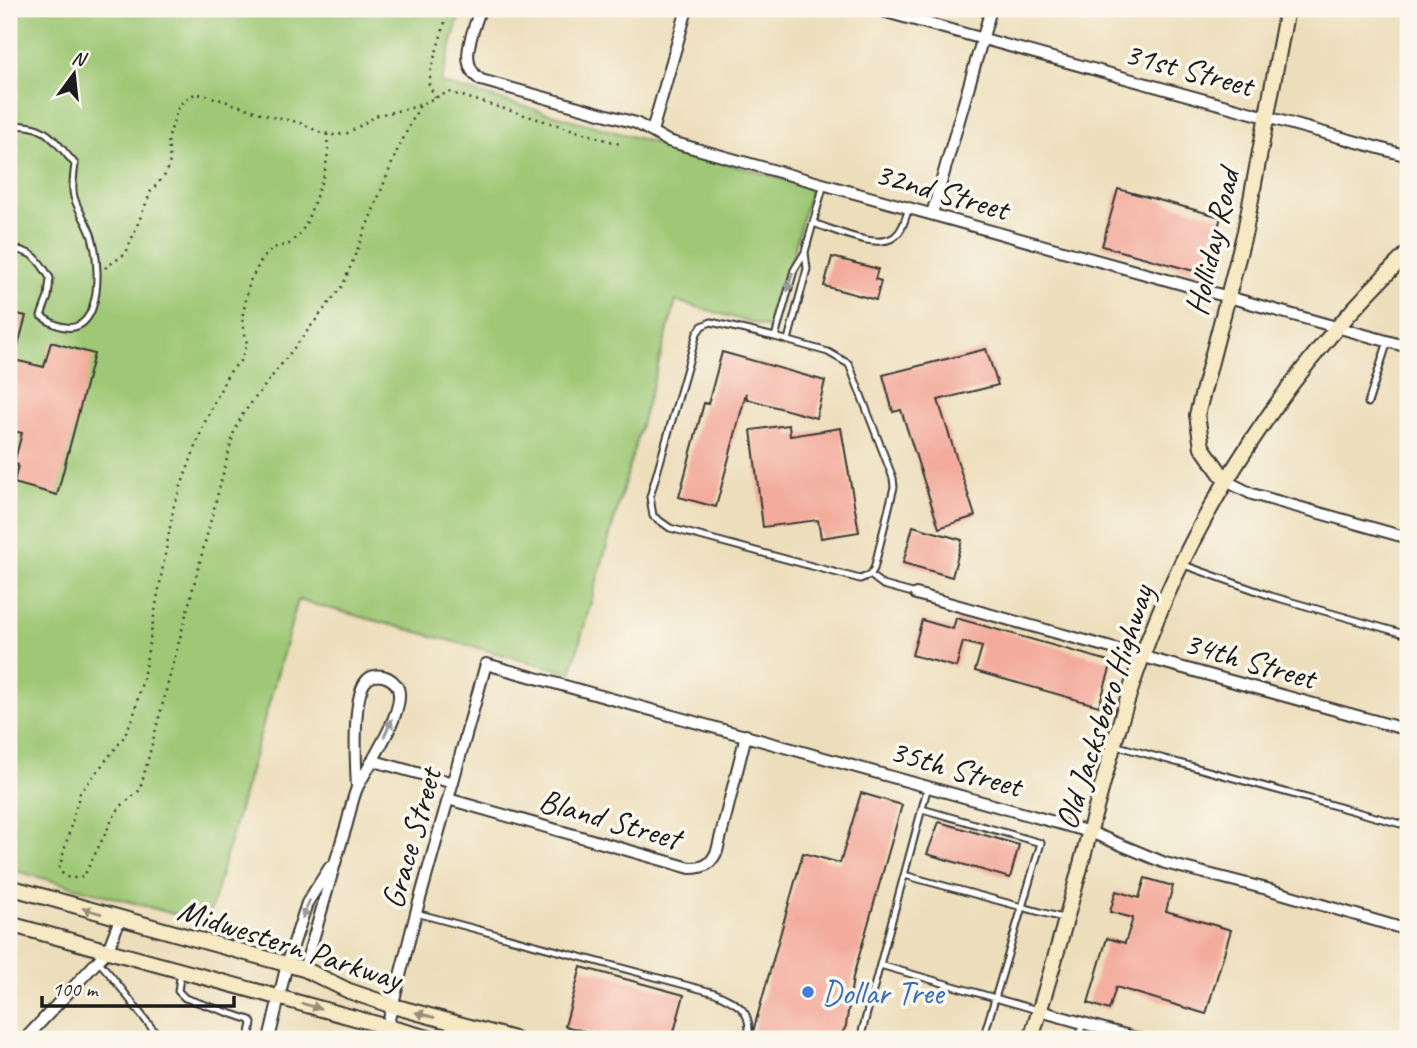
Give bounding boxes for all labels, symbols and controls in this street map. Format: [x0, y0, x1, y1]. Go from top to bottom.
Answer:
street label: 31st Street [1120, 32, 1260, 107]
north arrow [38, 38, 108, 108]
text: N [69, 45, 90, 72]
street label: 32nd Street [870, 152, 1016, 231]
street label: Holliday Road [1175, 160, 1250, 319]
one-way arrow [784, 271, 795, 293]
street label: Old Jacksboro Highway [1045, 577, 1164, 835]
street label: 34th Street [1179, 621, 1323, 700]
one-way arrow [383, 717, 394, 738]
street label: 35th Street [885, 729, 1029, 808]
street label: Grace Street [371, 760, 452, 913]
street label: Bland Street [534, 779, 689, 860]
street label: Midwestern Parkway [173, 888, 409, 1001]
one-way arrow [300, 899, 311, 920]
one-way arrow [81, 905, 102, 915]
scale bar [42, 964, 234, 1008]
place label: Dollar Tree [822, 972, 945, 1014]
text: 100 m [52, 976, 99, 1002]
marker: Dollar Tree [800, 984, 816, 1000]
one-way arrow [300, 1001, 322, 1012]
one-way arrow [414, 1009, 435, 1019]

